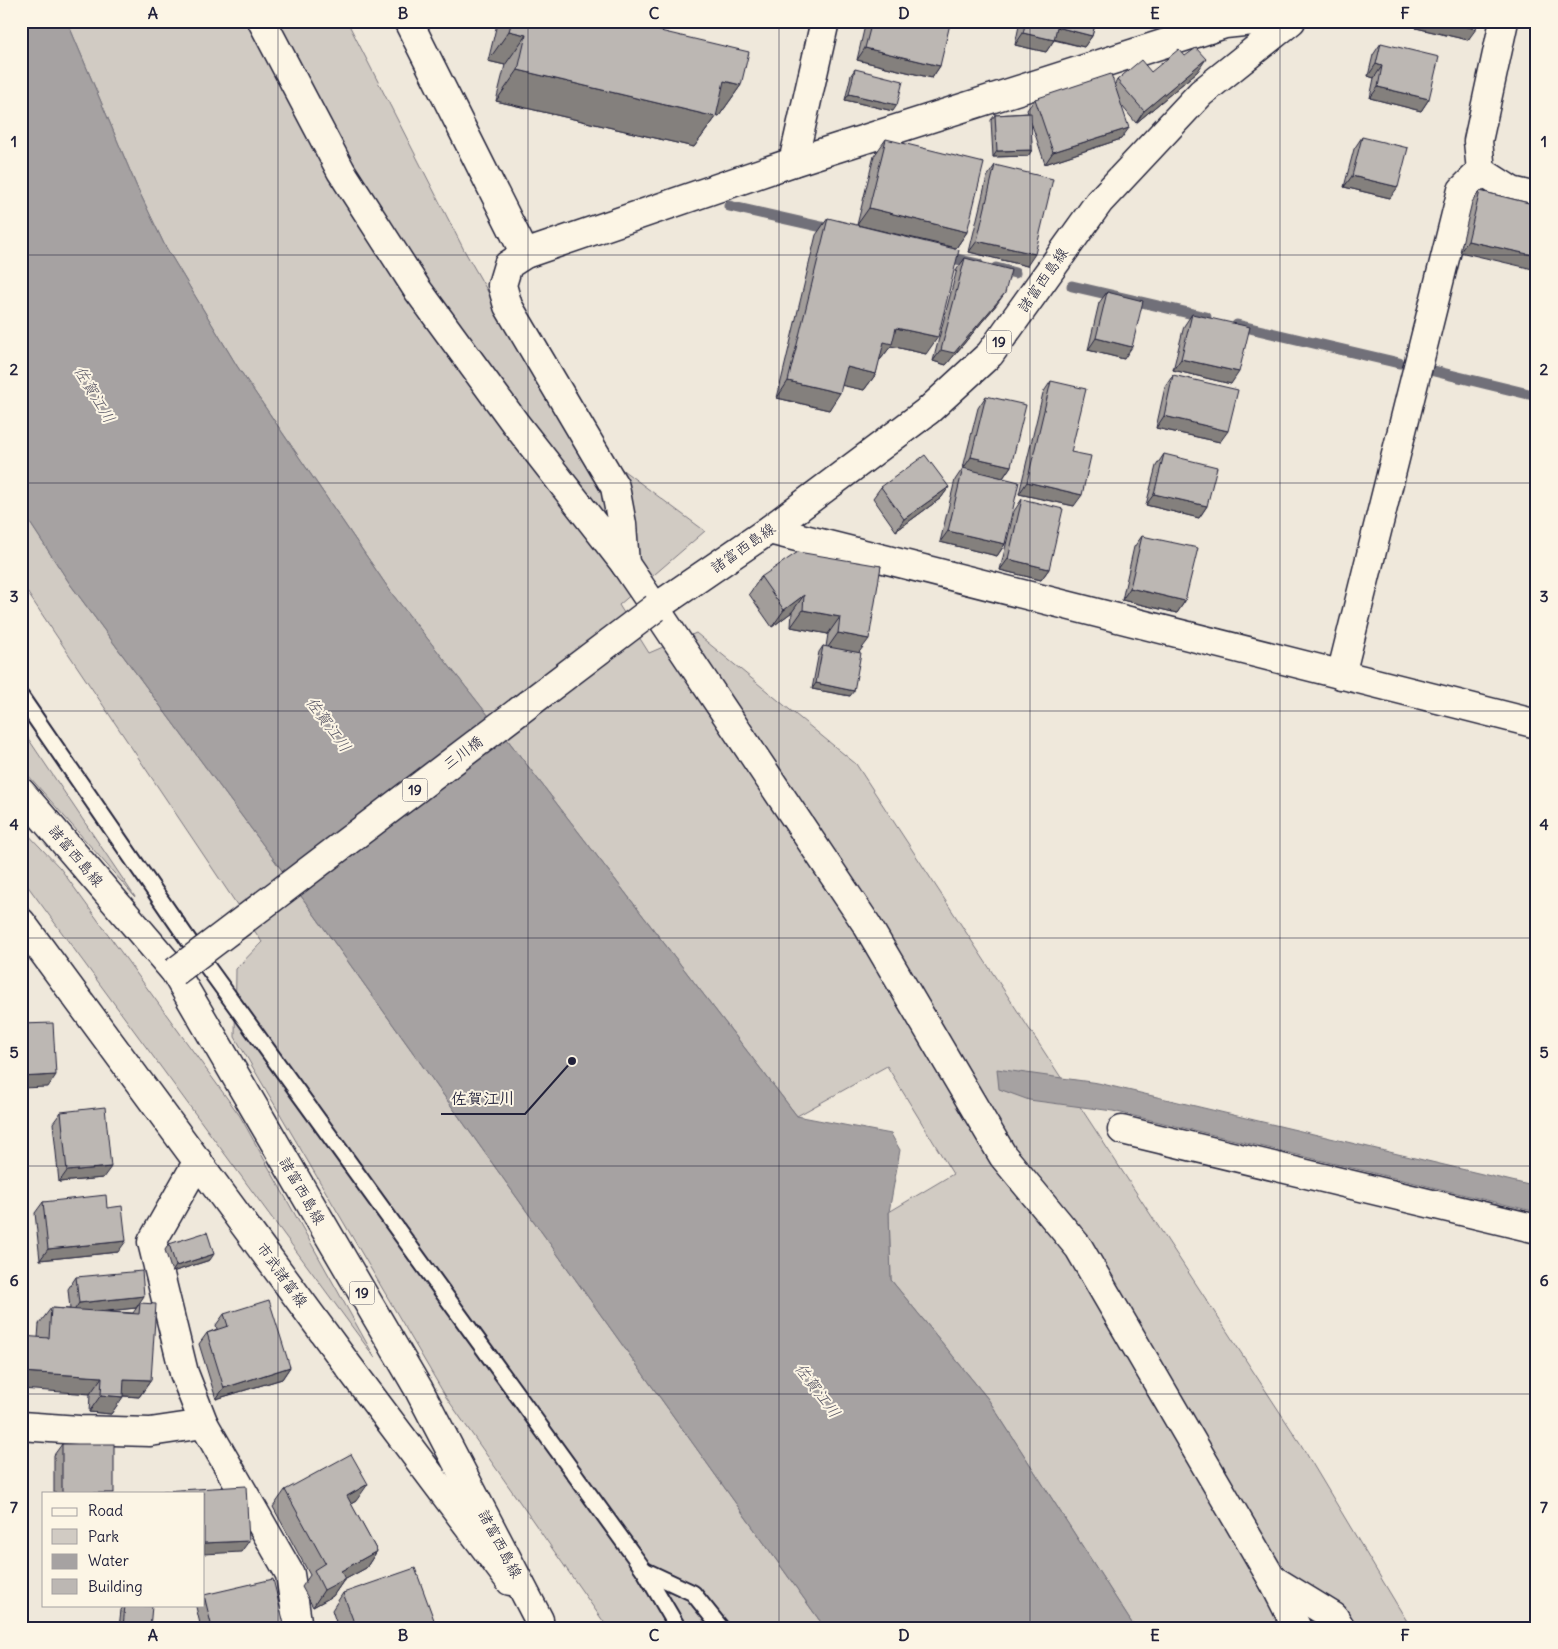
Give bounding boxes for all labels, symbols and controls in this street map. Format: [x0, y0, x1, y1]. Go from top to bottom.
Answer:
text: A [148, 3, 158, 23]
text: B [398, 3, 409, 23]
text: C [649, 3, 660, 23]
text: D [898, 3, 910, 23]
text: E [1150, 3, 1160, 23]
text: F [1400, 3, 1410, 23]
text: 1 [11, 131, 17, 151]
text: 1 [1541, 131, 1547, 151]
street label: 諸富西島線 [1013, 244, 1072, 316]
road number: 19 [986, 331, 1012, 354]
text: 2 [10, 359, 19, 379]
text: 2 [1540, 359, 1549, 379]
water label: 佐賀江川 [70, 361, 120, 427]
street label: 諸富西島線 [707, 518, 779, 577]
text: 3 [9, 586, 19, 606]
text: 3 [1539, 586, 1549, 606]
water label: 佐賀江川 [302, 692, 356, 756]
street label: 三川橋 [439, 731, 486, 774]
road number: 19 [402, 778, 428, 802]
text: 4 [9, 814, 19, 834]
text: 4 [1539, 814, 1549, 834]
street label: 諸富西島線 [45, 821, 108, 891]
text: 5 [9, 1042, 19, 1062]
text: 5 [1539, 1042, 1549, 1062]
callout: 佐賀江川 [441, 1083, 525, 1114]
text: 佐賀江川 [451, 1088, 515, 1108]
street label: 諸富西島線 [275, 1154, 329, 1228]
street label: 市武諸富線 [253, 1239, 312, 1311]
text: 6 [9, 1270, 19, 1290]
text: 6 [1539, 1270, 1549, 1290]
road number: 19 [350, 1282, 374, 1305]
water label: 佐賀江川 [791, 1358, 845, 1422]
legend [42, 1492, 205, 1606]
text: 7 [10, 1497, 18, 1517]
text: 7 [1540, 1497, 1548, 1517]
text: Road [88, 1501, 123, 1520]
street label: 諸富西島線 [474, 1506, 526, 1581]
text: Park [88, 1527, 119, 1546]
text: Water [88, 1551, 129, 1570]
text: Building [88, 1577, 143, 1596]
text: A [148, 1625, 158, 1645]
text: B [398, 1625, 409, 1645]
text: C [649, 1625, 660, 1645]
text: D [898, 1625, 910, 1645]
text: E [1150, 1625, 1160, 1645]
text: F [1400, 1625, 1410, 1645]

